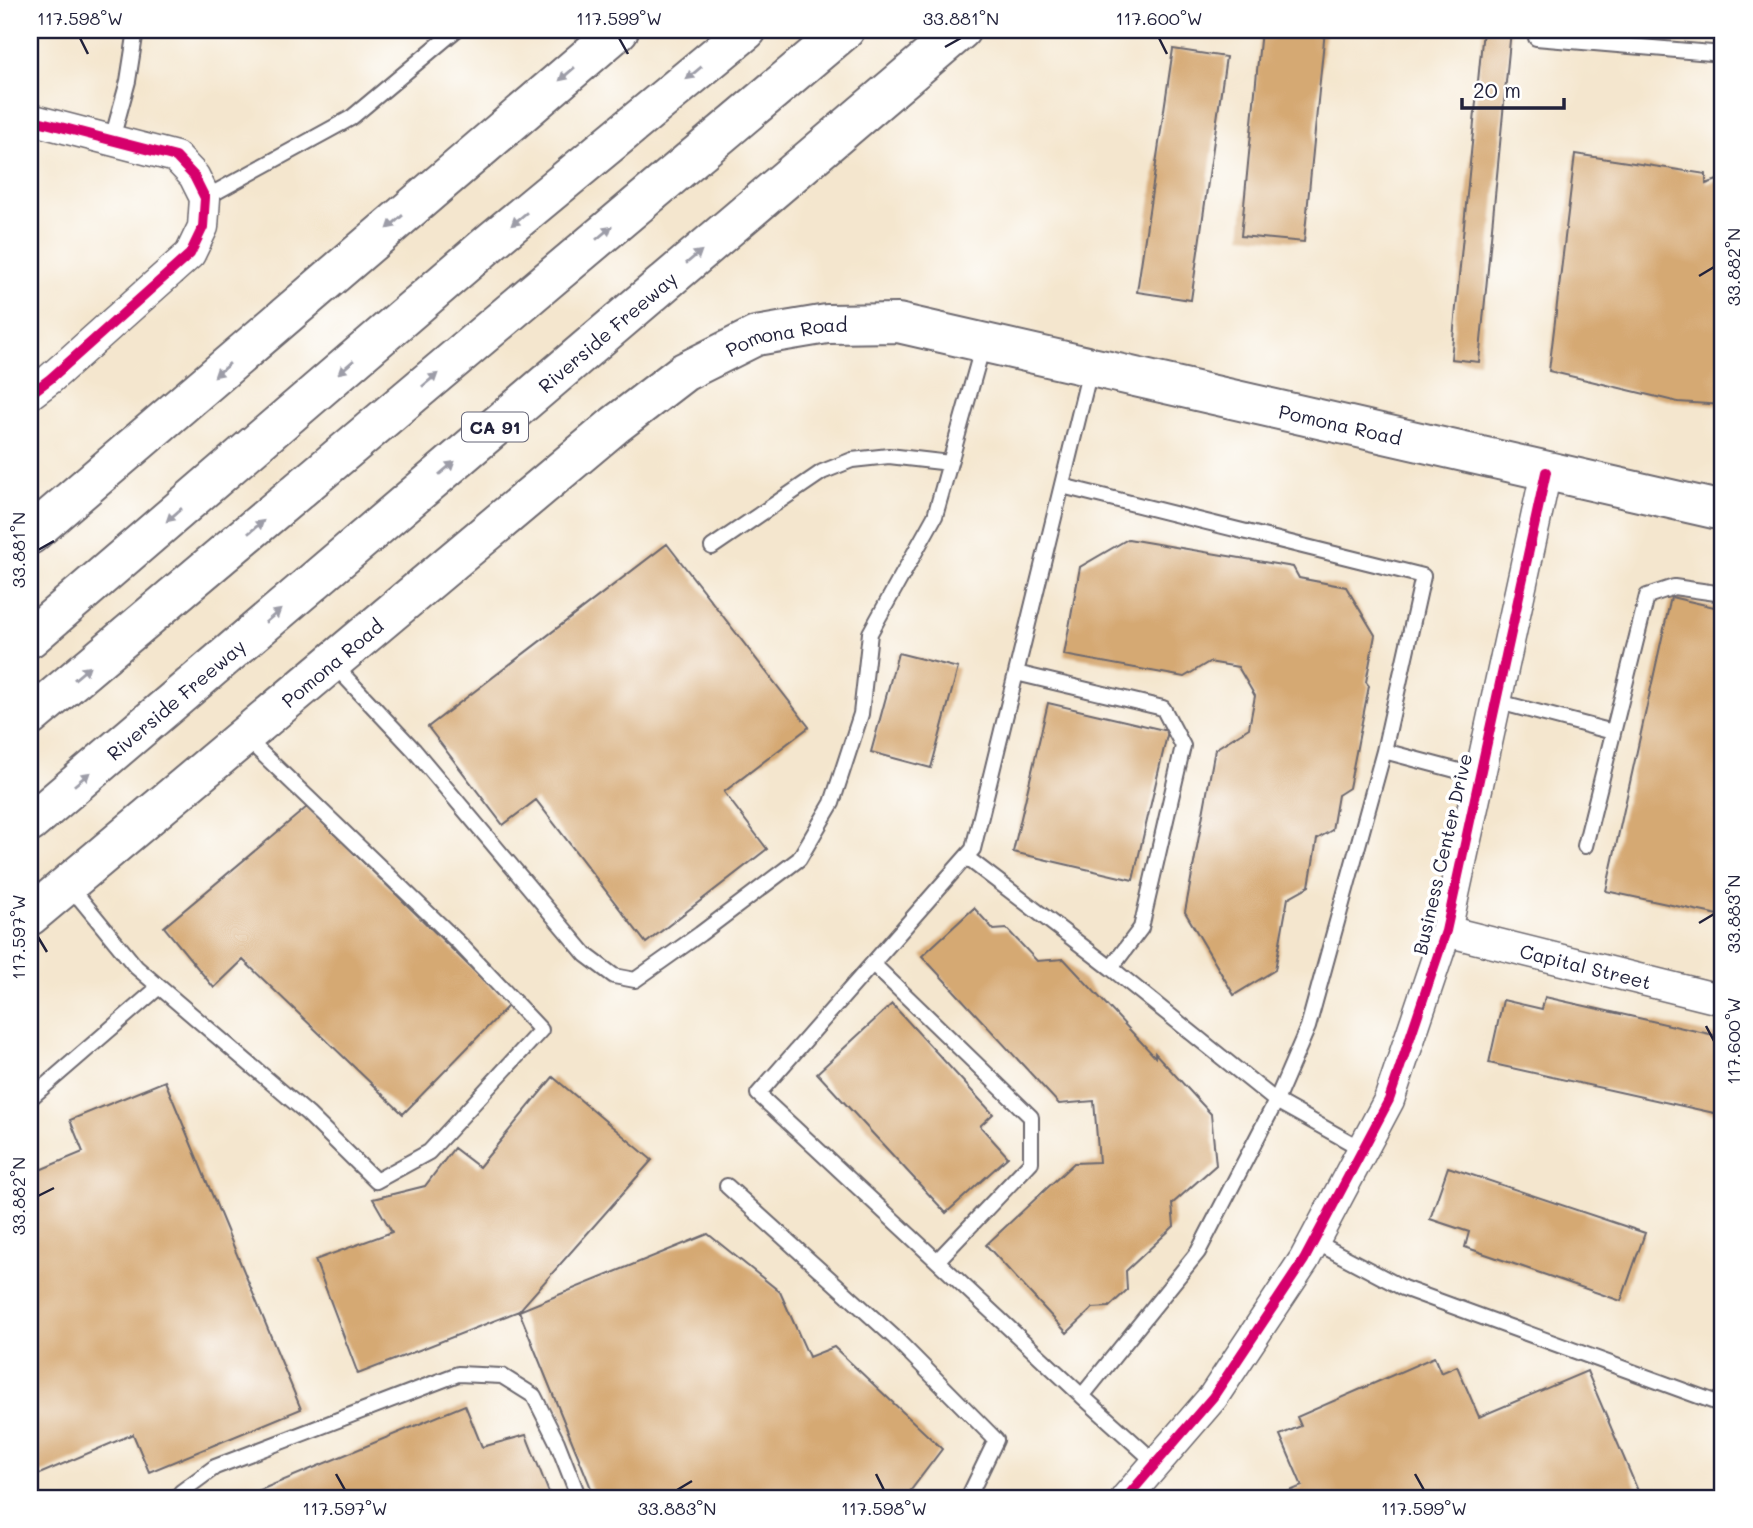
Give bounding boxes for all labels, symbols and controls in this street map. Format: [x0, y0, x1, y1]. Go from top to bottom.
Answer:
text: 117.598°W [37, 6, 123, 30]
text: 117.599°W [576, 6, 662, 30]
text: 33.881°N [923, 6, 999, 30]
text: 117.600°W [1115, 6, 1203, 30]
one-way arrow [559, 66, 576, 81]
one-way arrow [685, 66, 703, 81]
scale bar [1462, 66, 1564, 110]
text: 20 m [1473, 76, 1521, 103]
one-way arrow [510, 211, 528, 226]
one-way arrow [386, 214, 403, 229]
one-way arrow [595, 226, 612, 241]
text: 33.882°N [1721, 228, 1745, 306]
one-way arrow [686, 250, 703, 265]
street label: Riverside Freeway [532, 265, 682, 398]
street label: Pomona Road [721, 311, 847, 362]
one-way arrow [337, 359, 355, 375]
one-way arrow [213, 362, 231, 378]
one-way arrow [421, 372, 439, 388]
street label: Pomona Road [1277, 398, 1404, 450]
road number: CA 91 [462, 412, 528, 442]
one-way arrow [438, 461, 455, 476]
one-way arrow [165, 507, 182, 522]
text: 33.881°N [6, 512, 30, 588]
one-way arrow [247, 519, 265, 534]
one-way arrow [265, 609, 282, 624]
street label: Pomona Road [276, 613, 388, 713]
street label: Riverside Freeway [101, 633, 250, 765]
one-way arrow [73, 665, 91, 681]
street label: Business Center Drive [1407, 751, 1477, 957]
one-way arrow [73, 772, 90, 787]
text: 33.883°N [1721, 875, 1745, 953]
text: 117.597°W [6, 894, 30, 980]
street label: Capital Street [1517, 937, 1654, 994]
text: 117.600°W [1721, 997, 1745, 1085]
text: 33.882°N [6, 1157, 30, 1235]
text: 117.597°W [302, 1496, 388, 1520]
text: 33.883°N [638, 1496, 716, 1520]
text: 117.598°W [841, 1496, 927, 1520]
text: 117.599°W [1381, 1496, 1467, 1520]

